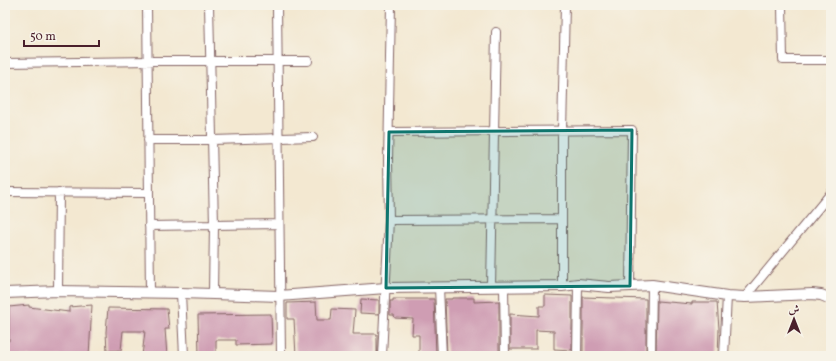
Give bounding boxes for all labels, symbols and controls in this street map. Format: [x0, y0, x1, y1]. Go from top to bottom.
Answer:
scale bar [24, 22, 99, 48]
text: 50 m [30, 29, 56, 45]
north arrow [774, 299, 814, 339]
text: ش [789, 303, 800, 318]

